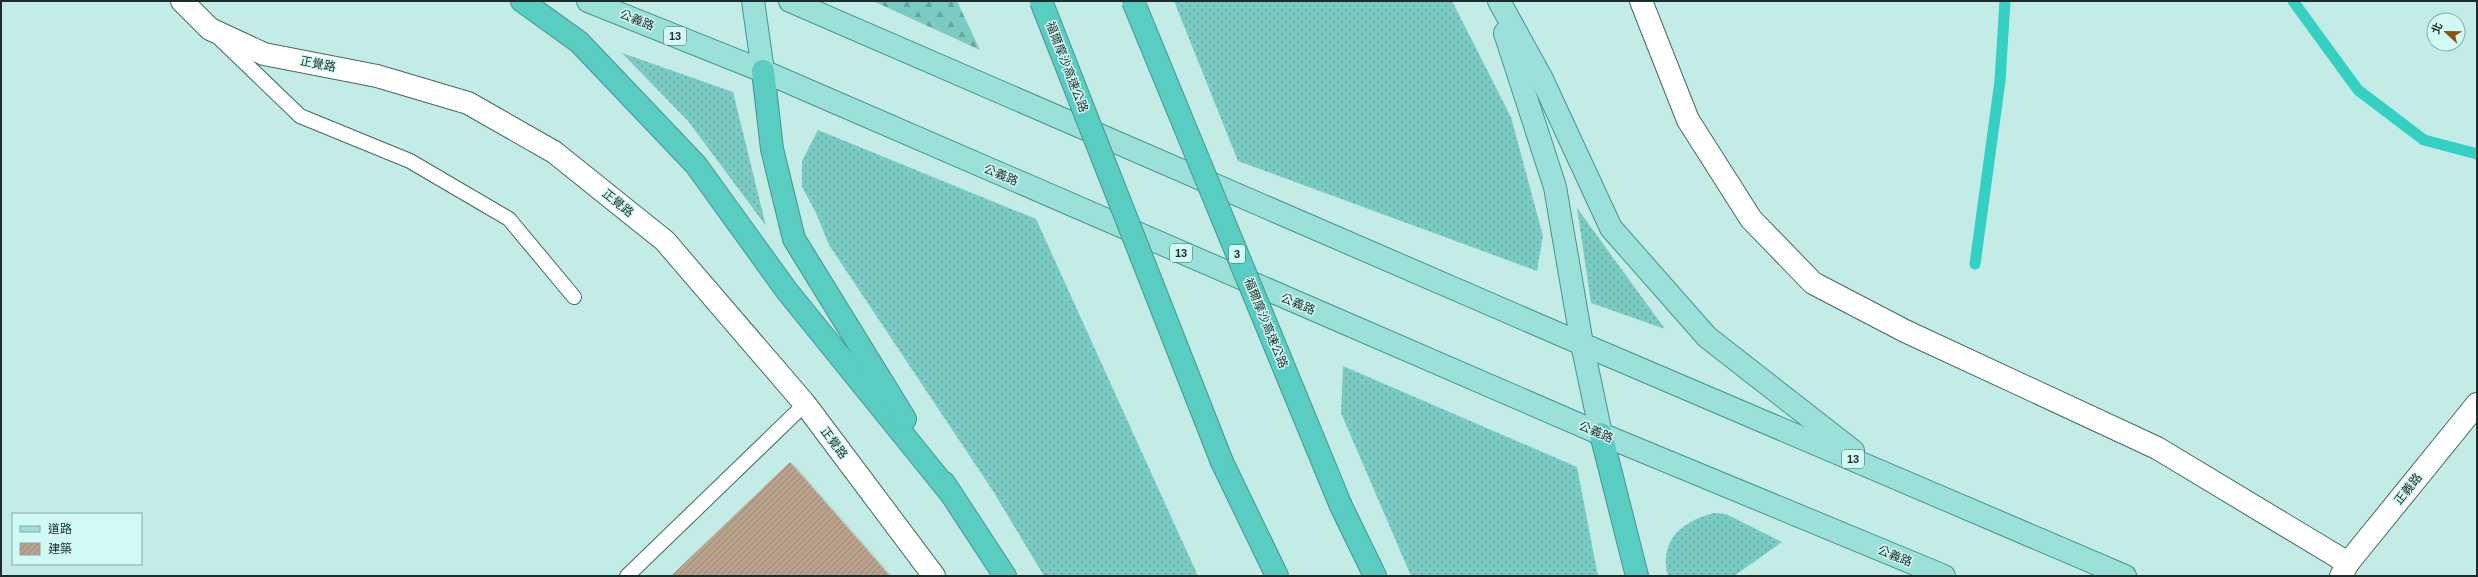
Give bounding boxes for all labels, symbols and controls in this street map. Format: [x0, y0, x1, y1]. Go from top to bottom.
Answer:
street label: 公義路 [618, 7, 656, 33]
north arrow [2426, 12, 2466, 52]
street label: 福爾摩沙高速公路 [1043, 20, 1091, 114]
text: 北 [2429, 21, 2444, 36]
road number: 13 [664, 27, 686, 45]
street label: 正覺路 [299, 54, 337, 74]
street label: 公義路 [982, 162, 1020, 188]
street label: 正覺路 [600, 186, 636, 220]
road number: 13 [1170, 244, 1192, 262]
road number: 3 [1229, 245, 1245, 263]
street label: 福爾摩沙高速公路 [1242, 276, 1290, 370]
street label: 公義路 [1279, 291, 1317, 317]
street label: 公義路 [1577, 419, 1615, 445]
street label: 正覺路 [818, 424, 850, 462]
road number: 13 [1842, 450, 1864, 468]
street label: 正義路 [2391, 471, 2425, 507]
legend [12, 513, 142, 565]
text: 道路 [48, 522, 72, 536]
text: 建築 [48, 542, 72, 556]
street label: 公義路 [1876, 543, 1914, 569]

